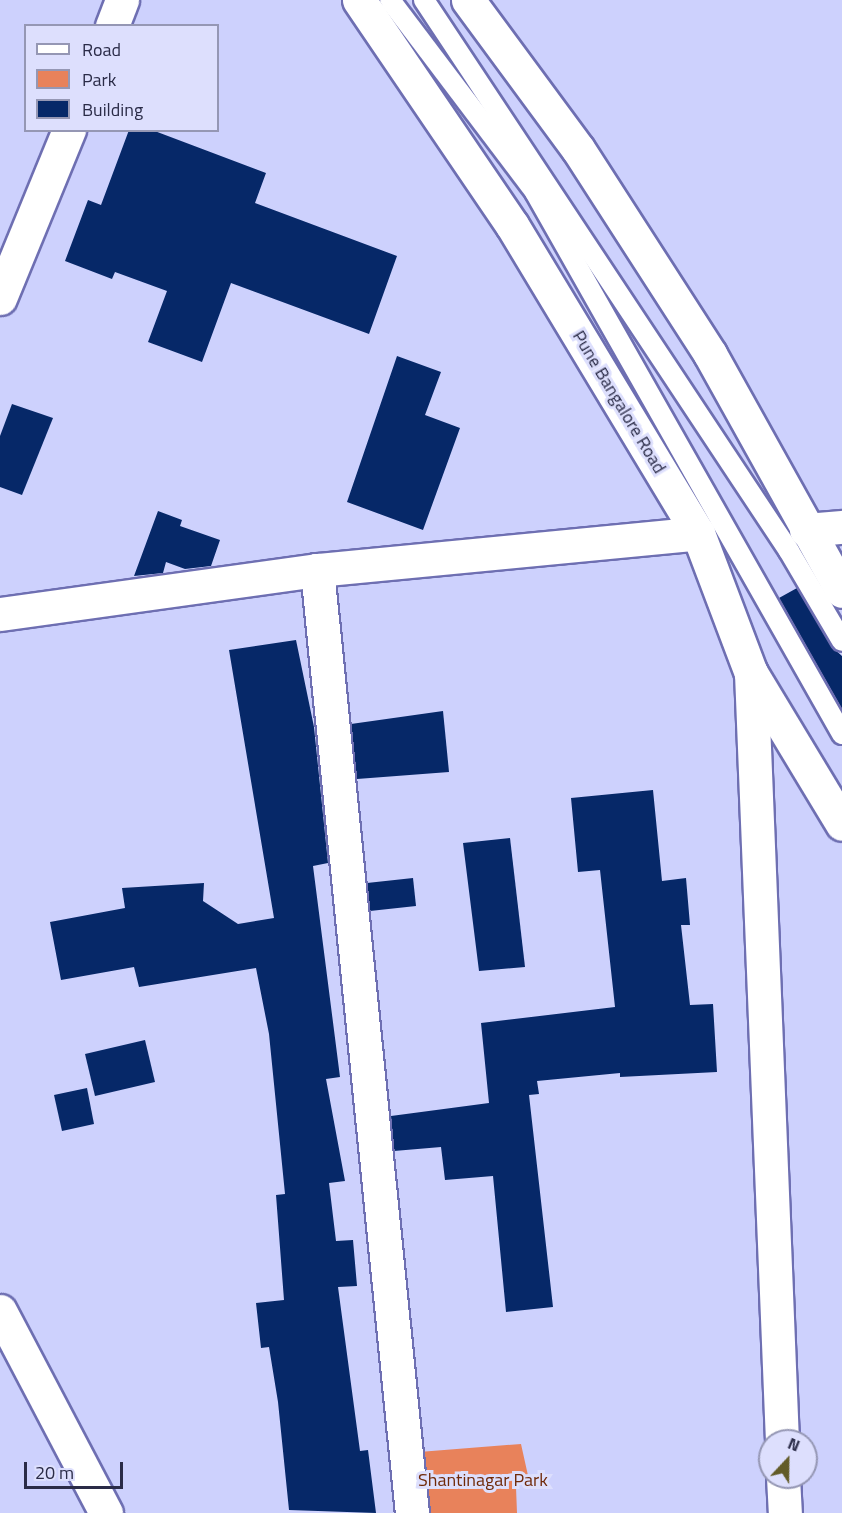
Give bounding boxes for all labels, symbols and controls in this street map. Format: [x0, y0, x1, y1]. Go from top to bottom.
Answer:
legend [24, 24, 219, 132]
text: Road [82, 36, 121, 63]
text: Park [82, 66, 116, 93]
text: Building [82, 96, 143, 123]
street label: Pune Bangalore Road [568, 327, 670, 477]
north arrow [758, 1429, 818, 1489]
text: N [784, 1431, 804, 1457]
scale bar [27, 1450, 126, 1488]
text: 20 m [35, 1459, 74, 1486]
park label: Shantinagar Park [418, 1469, 548, 1491]

